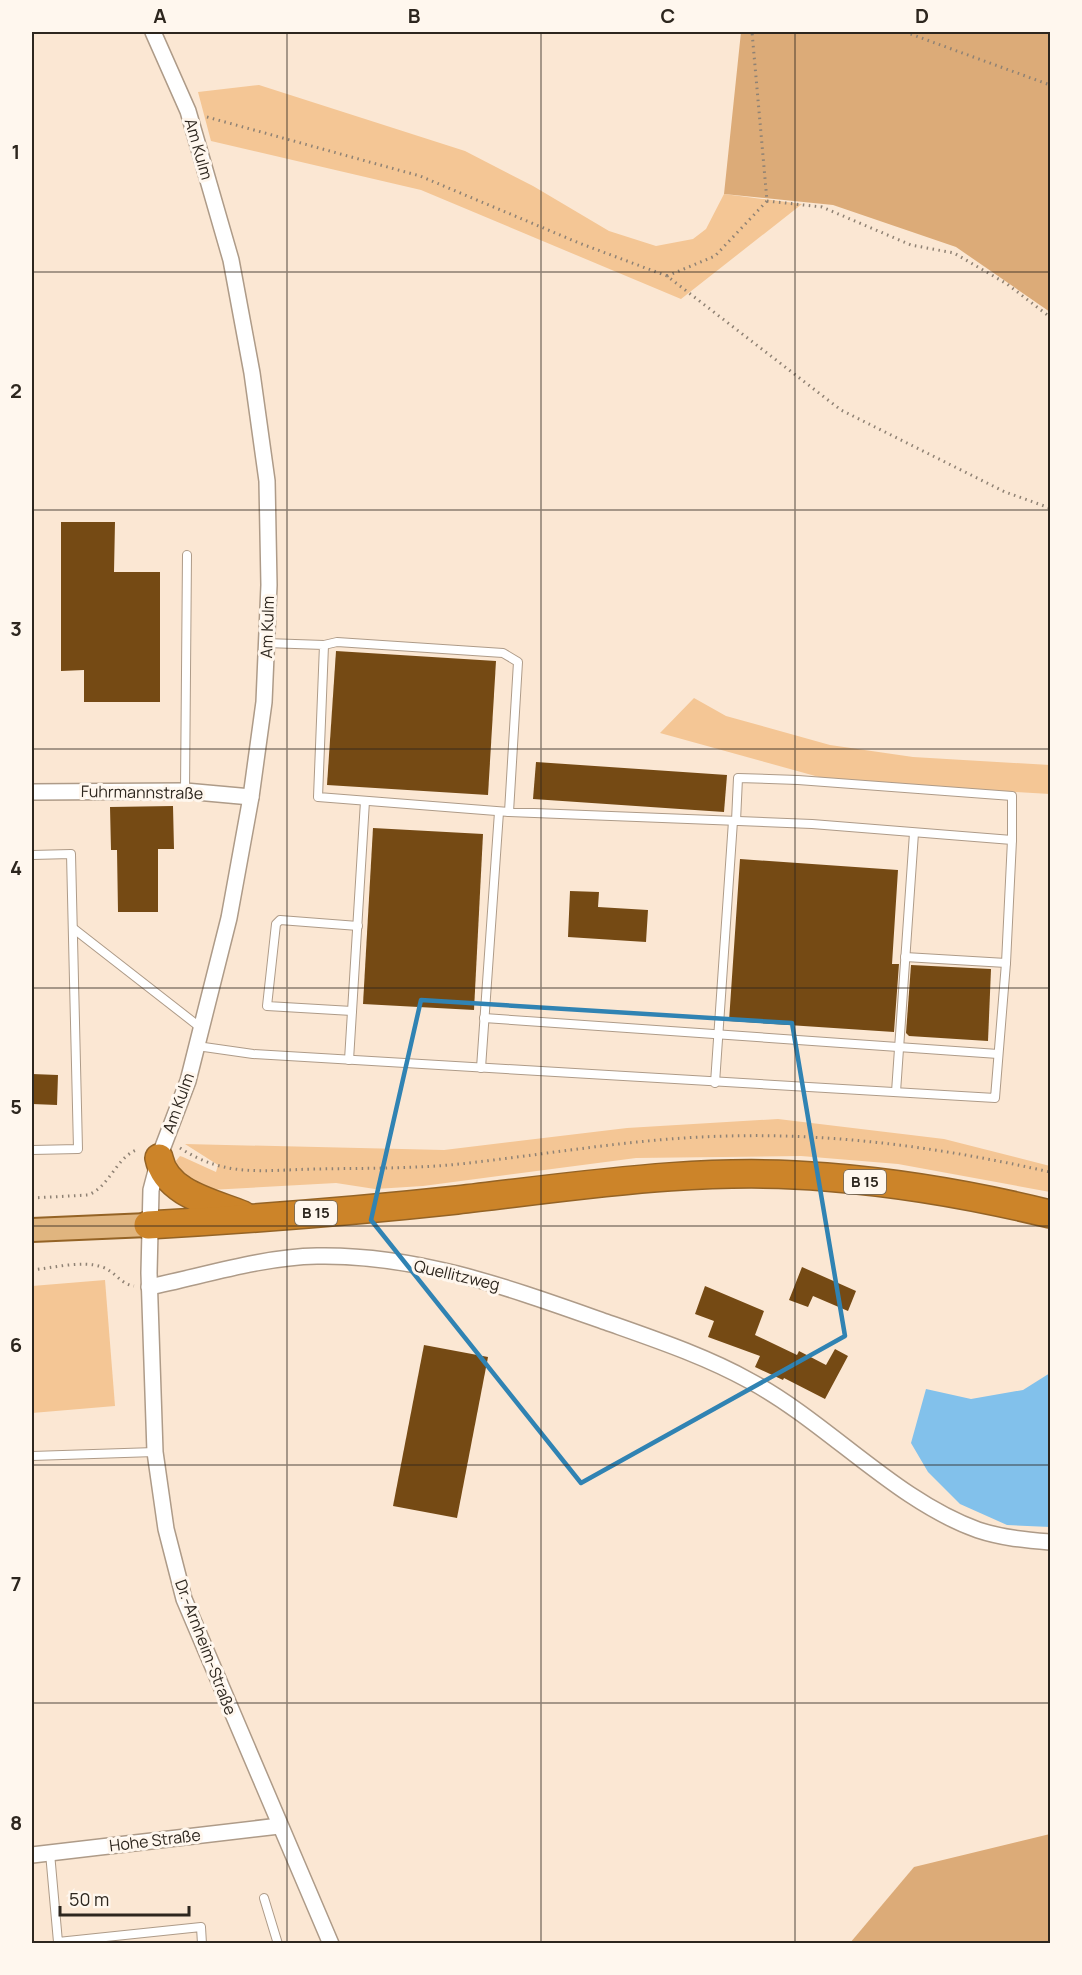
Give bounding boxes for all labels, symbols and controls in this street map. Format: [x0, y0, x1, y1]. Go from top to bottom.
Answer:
text: A [153, 2, 167, 29]
text: B [408, 2, 421, 29]
text: C [661, 2, 675, 29]
text: D [915, 2, 929, 29]
street label: Am Kulm [180, 116, 218, 182]
text: 1 [12, 138, 20, 165]
text: 2 [10, 377, 22, 404]
street label: Am Kulm [255, 595, 279, 659]
text: 3 [10, 615, 22, 642]
street label: Fuhrmannstraße [81, 780, 203, 804]
text: 4 [10, 854, 22, 881]
street label: Am Kulm [157, 1070, 199, 1136]
text: 5 [10, 1093, 22, 1120]
road number: B 15 [844, 1170, 886, 1194]
road number: B 15 [295, 1201, 337, 1225]
street label: Quellitzweg [412, 1254, 502, 1296]
text: 6 [10, 1331, 22, 1358]
text: 7 [11, 1570, 21, 1597]
street label: Dr.-Arnheim-Straße [170, 1576, 242, 1718]
text: 8 [10, 1809, 22, 1836]
street label: Hohe Straße [108, 1823, 202, 1857]
scale bar [60, 1879, 189, 1917]
text: 50 m [69, 1887, 109, 1911]

